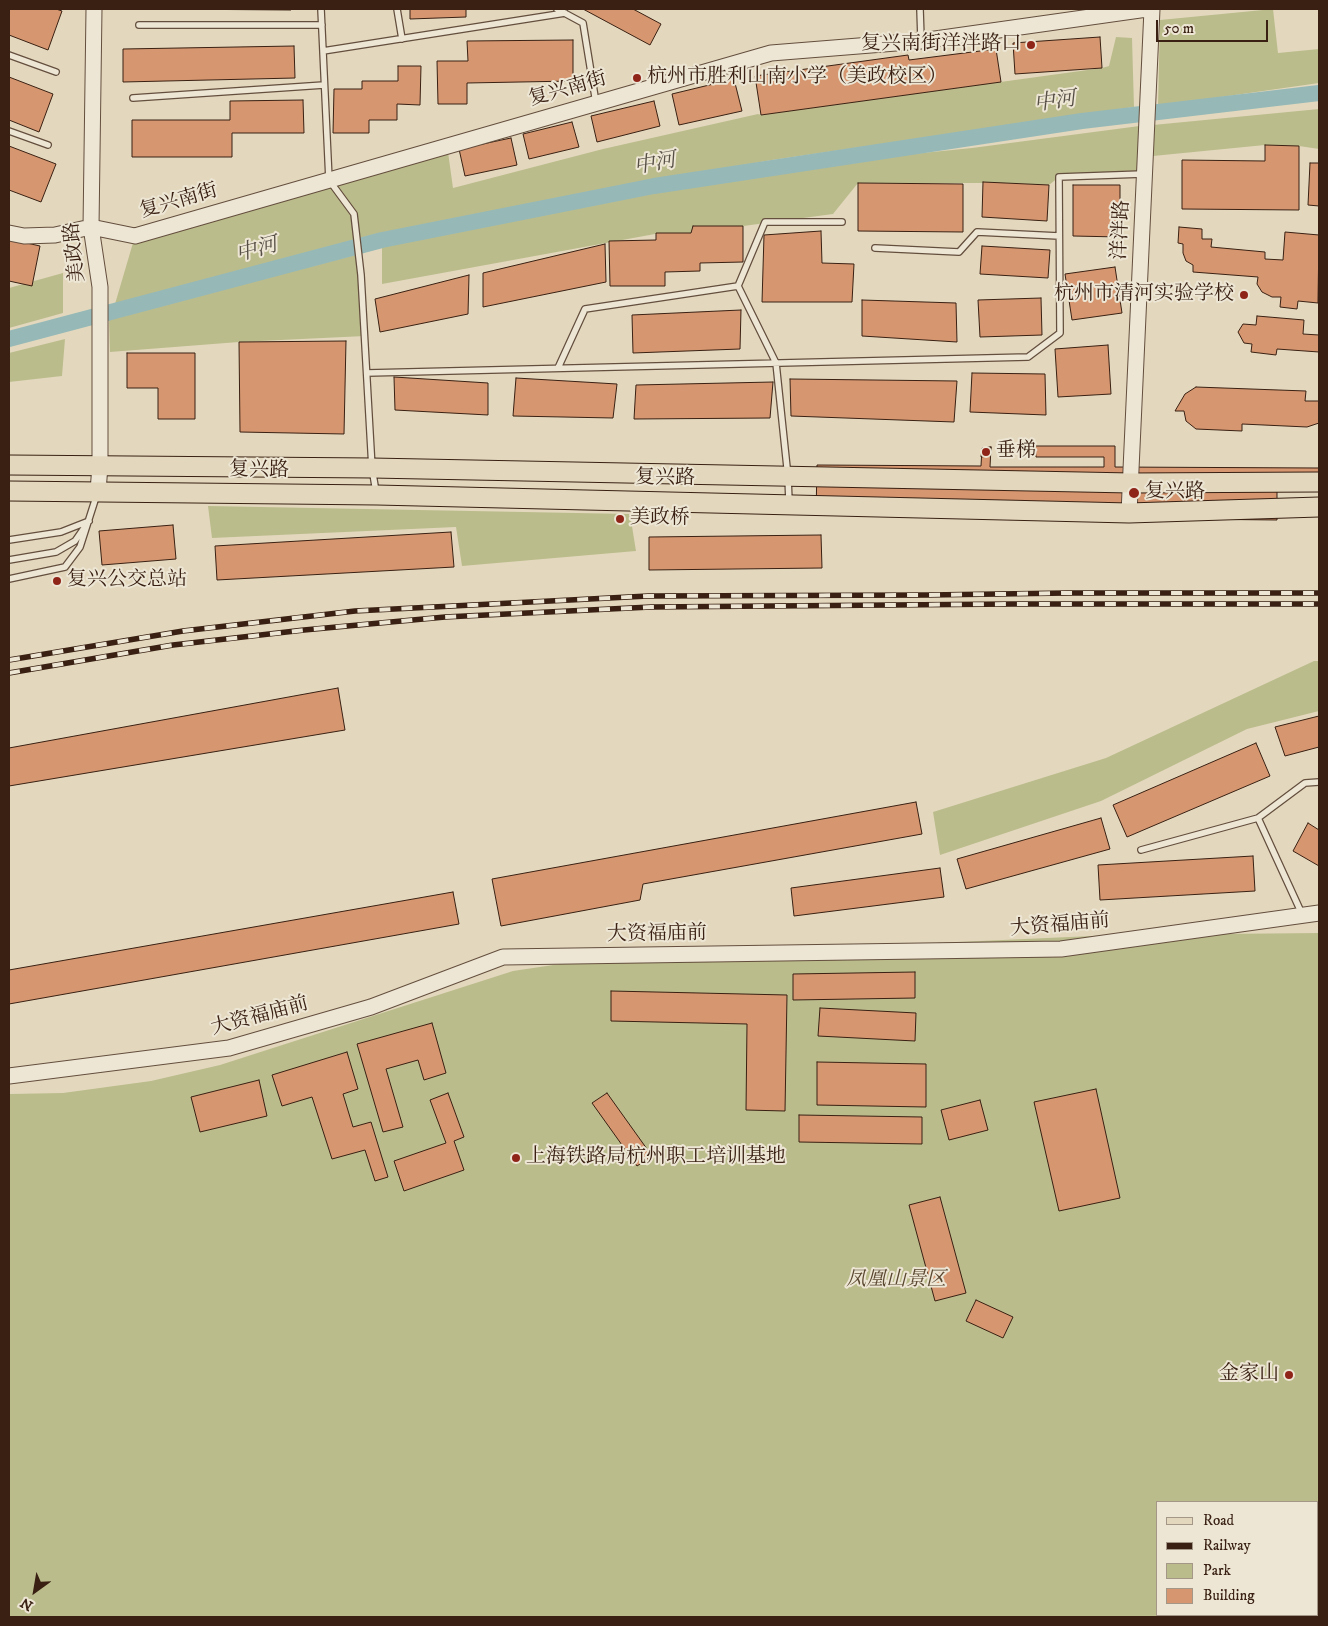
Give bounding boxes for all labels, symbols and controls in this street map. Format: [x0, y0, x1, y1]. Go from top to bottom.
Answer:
scale bar [1158, 10, 1270, 42]
text: 50 m [1164, 19, 1194, 38]
place label: 复兴南街洋泮路口 [861, 33, 1021, 57]
marker: 复兴南街洋泮路口 [1025, 39, 1037, 51]
place label: 杭州市胜利山南小学（美政校区） [647, 66, 947, 90]
street label: 复兴南街 [526, 67, 610, 113]
marker: 杭州市胜利山南小学（美政校区） [631, 72, 643, 84]
water label: 中河 [1032, 88, 1078, 118]
water label: 中河 [632, 149, 678, 181]
street label: 复兴南街 [137, 179, 221, 225]
street label: 洋泮路 [1108, 199, 1136, 261]
street label: 美政路 [61, 221, 91, 283]
water label: 中河 [233, 233, 281, 269]
place label: 杭州市清河实验学校 [1054, 283, 1234, 307]
marker: 杭州市清河实验学校 [1238, 289, 1250, 301]
place label: 垂梯 [996, 440, 1036, 464]
marker: 垂梯 [980, 446, 992, 458]
street label: 复兴路 [229, 458, 289, 484]
street label: 复兴路 [635, 466, 695, 492]
place label: 复兴路 [1145, 481, 1205, 505]
marker: 复兴路 [1127, 486, 1141, 500]
place label: 美政桥 [630, 507, 690, 531]
marker: 美政桥 [614, 513, 626, 525]
place label: 复兴公交总站 [67, 569, 187, 593]
marker: 复兴公交总站 [51, 575, 63, 587]
street label: 大资福庙前 [1009, 910, 1111, 942]
street label: 大资福庙前 [607, 922, 707, 948]
street label: 大资福庙前 [209, 992, 311, 1042]
place label: 上海铁路局杭州职工培训基地 [526, 1146, 786, 1170]
marker: 上海铁路局杭州职工培训基地 [510, 1152, 522, 1164]
park label: 凤凰山景区 [846, 1269, 946, 1293]
place label: 金家山 [1219, 1363, 1279, 1387]
marker: 金家山 [1283, 1369, 1295, 1381]
legend [1156, 1501, 1318, 1616]
text: Road [1203, 1511, 1234, 1530]
text: Railway [1203, 1536, 1251, 1555]
text: Park [1203, 1561, 1231, 1580]
north arrow [10, 1566, 60, 1616]
text: Building [1203, 1586, 1255, 1605]
text: N [17, 1593, 37, 1614]

